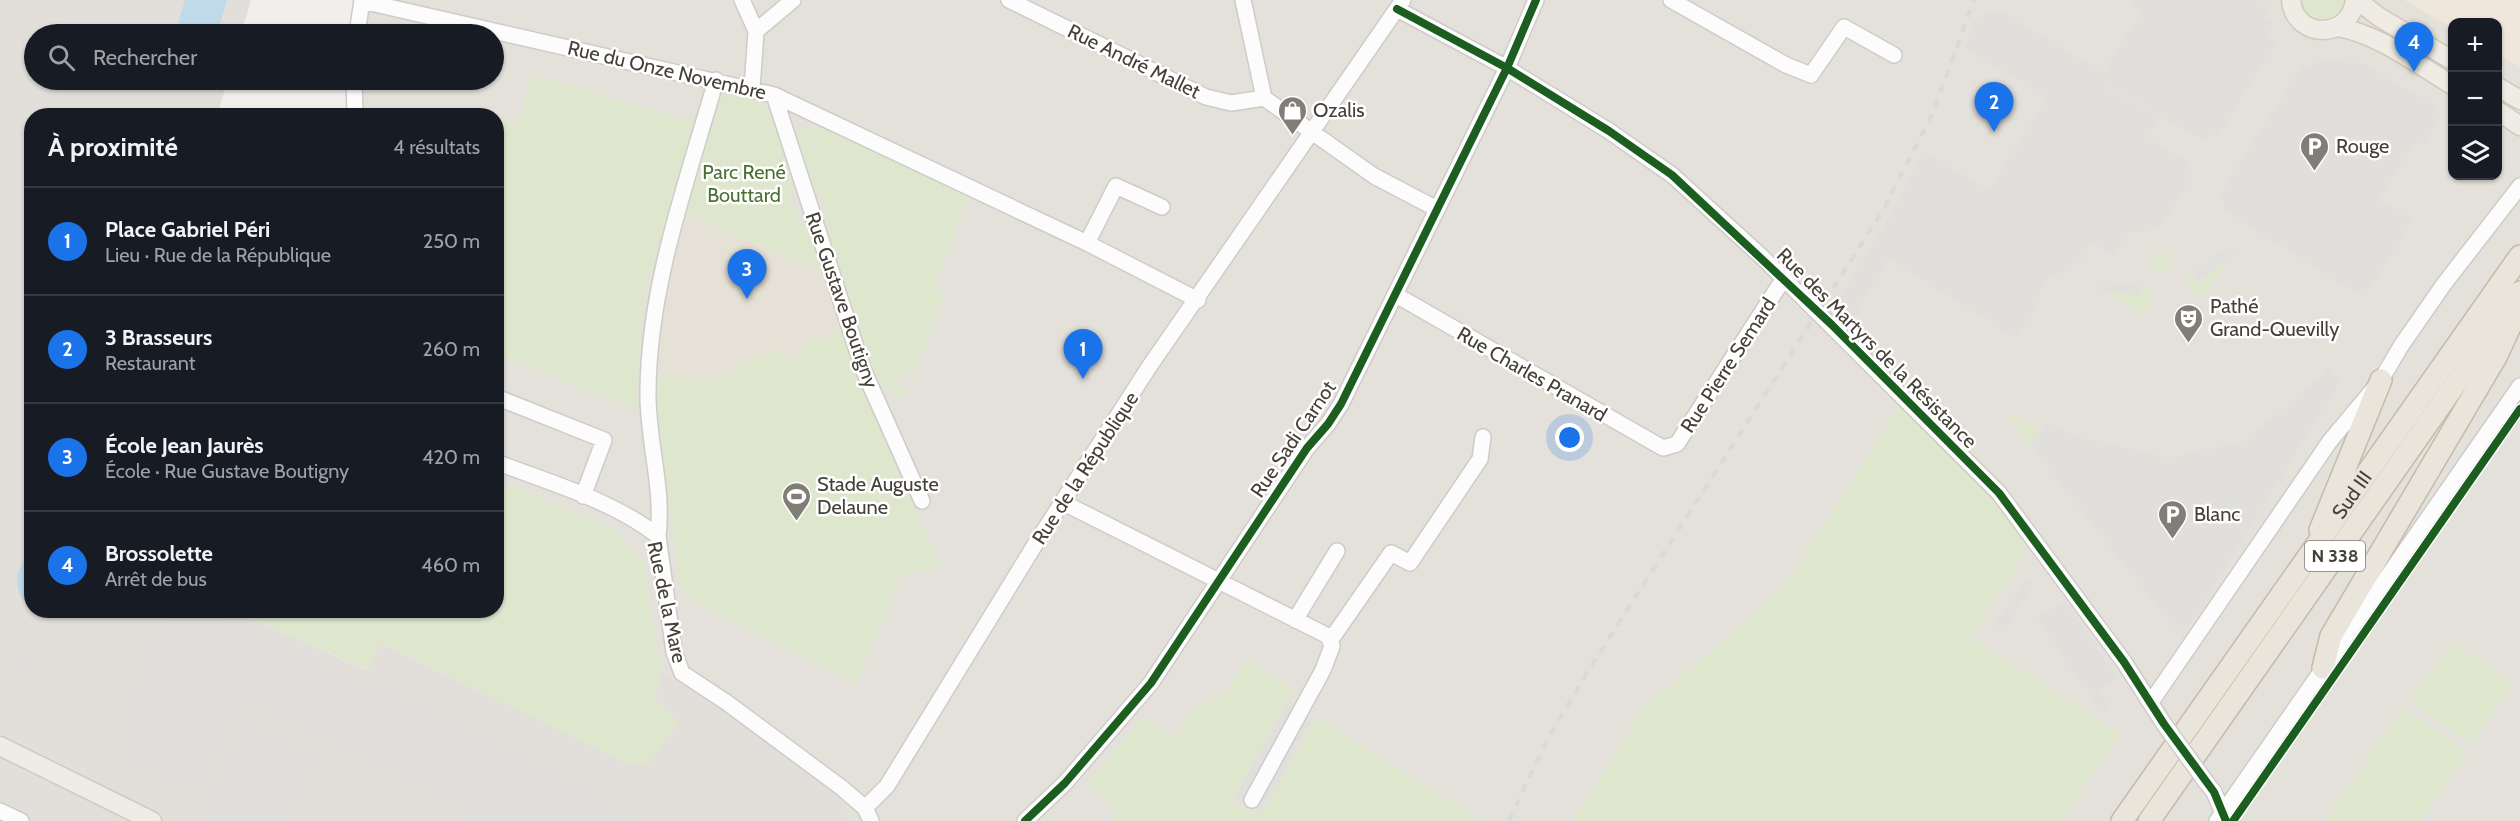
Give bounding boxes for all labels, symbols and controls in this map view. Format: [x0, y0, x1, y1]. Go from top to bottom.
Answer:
map controls [2448, 18, 2502, 180]
button: + [2448, 18, 2502, 72]
street label: Rue André Mallet [1064, 19, 1204, 104]
pin: 4 [2394, 22, 2434, 72]
search box [24, 24, 504, 90]
street label: Rue du Onze Novembre [565, 35, 769, 105]
icon: search [45, 41, 78, 74]
text: Rechercher [93, 44, 197, 71]
button: − [2448, 72, 2502, 126]
pin: 2 [1974, 82, 2014, 132]
shop icon: Ozalis [1276, 94, 1308, 136]
place label: Ozalis [1313, 98, 1365, 122]
button: layers [2448, 126, 2502, 180]
parking icon: Rouge [2299, 130, 2331, 172]
text: À proximité [48, 131, 178, 163]
place label: Rouge [2336, 134, 2389, 158]
text: 4 résultats [393, 135, 480, 159]
park label: Parc René Bouttard [702, 160, 786, 207]
street label: Rue Gustave Boutigny [801, 209, 883, 391]
text: Place Gabriel Péri [105, 216, 270, 243]
text: 1 [64, 229, 71, 253]
text: 250 m [423, 229, 480, 253]
text: Lieu · Rue de la République [105, 243, 331, 267]
street label: Rue des Martyrs de la Résistance [1772, 243, 1982, 453]
pin: 3 [728, 250, 766, 299]
street label: Rue Pierre Semard [1675, 293, 1781, 437]
place label: Pathé Grand-Quevilly [2210, 294, 2339, 341]
theatre icon: Pathé Grand-Quevilly [2173, 302, 2205, 344]
street label: Rue Charles Pranard [1453, 321, 1611, 427]
text: 3 Brasseurs [105, 324, 212, 351]
pin: 1 [1064, 330, 1102, 379]
text: 2 [62, 337, 73, 361]
text: 260 m [422, 337, 480, 361]
text: Restaurant [105, 351, 196, 375]
street label: Rue Sadi Carnot [1245, 376, 1341, 502]
street label: Rue de la République [1027, 387, 1143, 549]
your location [1555, 423, 1584, 452]
text: École Jean Jaurès [105, 432, 264, 459]
text: 3 [62, 445, 73, 469]
text: 420 m [422, 445, 480, 469]
text: École · Rue Gustave Boutigny [105, 459, 349, 483]
street label: Sud III [2327, 466, 2377, 523]
place label: Stade Auguste Delaune [817, 472, 939, 519]
sports icon: Stade Auguste Delaune [780, 480, 812, 522]
parking icon: Blanc [2157, 498, 2189, 540]
place label: Blanc [2194, 502, 2240, 526]
street label: Rue de la Mare [642, 539, 692, 665]
text: Brossolette [105, 540, 213, 567]
road number: N 338 [2305, 541, 2365, 571]
text: 4 [61, 553, 74, 577]
text: 460 m [421, 553, 480, 577]
text: Arrêt de bus [105, 567, 207, 591]

